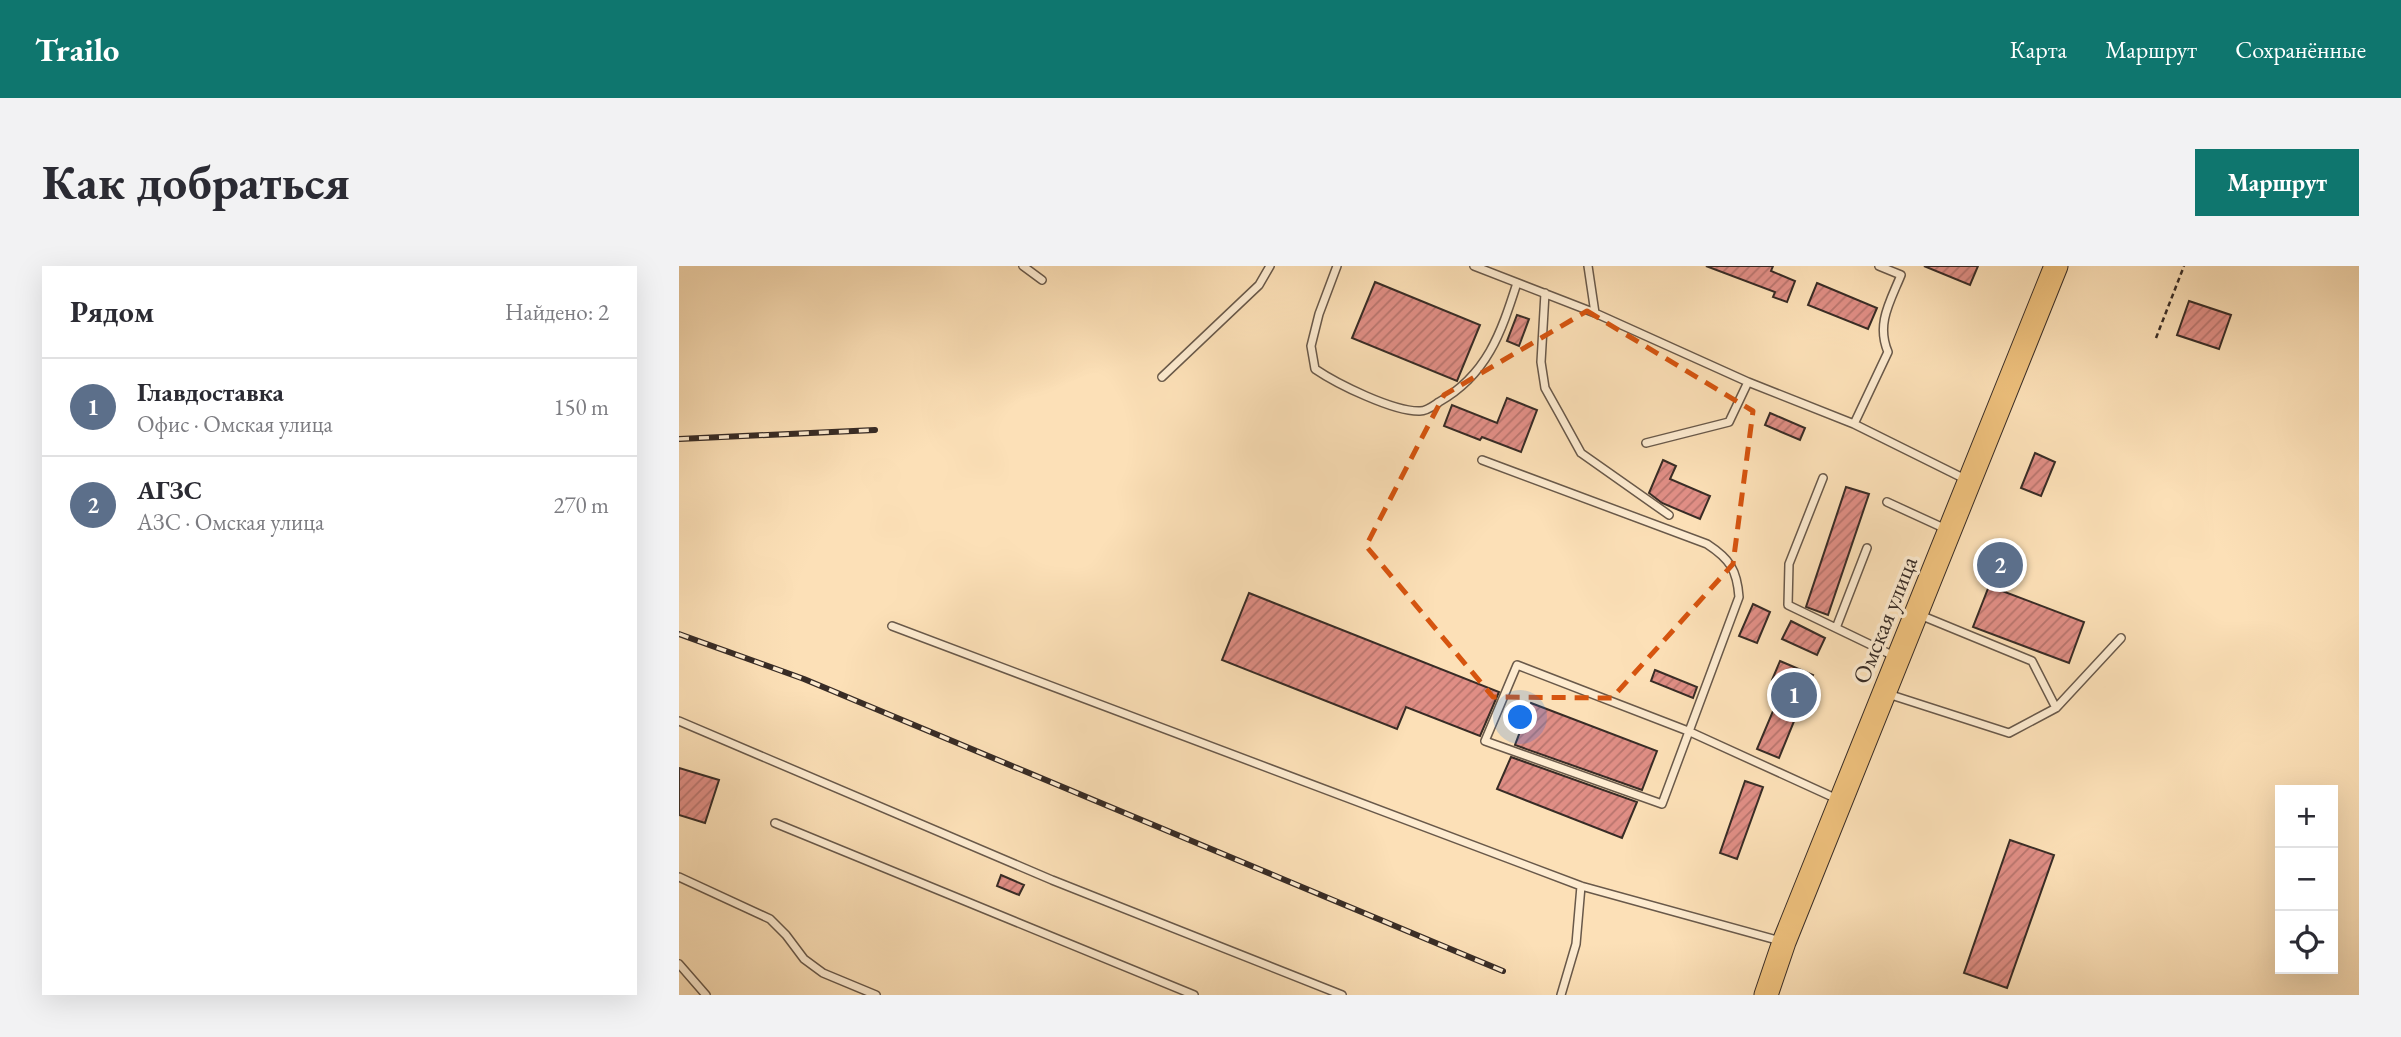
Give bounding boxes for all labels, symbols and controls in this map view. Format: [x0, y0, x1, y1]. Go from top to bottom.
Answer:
text: Trailo [35, 28, 119, 71]
text: Карта [2010, 34, 2067, 65]
text: Маршрут [2105, 34, 2197, 65]
text: Сохранённые [2235, 34, 2366, 65]
button: Маршрут [2195, 149, 2359, 216]
text: Как добраться [42, 150, 350, 214]
text: Рядом [70, 292, 154, 331]
text: Найдено: 2 [505, 297, 609, 327]
text: Главдоставка [137, 375, 284, 409]
text: 1 [87, 392, 99, 422]
text: 150 m [553, 392, 609, 422]
text: Офис · Омская улица [137, 409, 333, 439]
text: АГЗС [137, 473, 202, 507]
text: 2 [87, 490, 99, 520]
text: 270 m [553, 490, 609, 520]
text: АЗС · Омская улица [137, 507, 324, 537]
pin: 2 [1977, 539, 2023, 591]
street label: Омская улица [1845, 551, 1924, 688]
pin: 1 [1771, 669, 1817, 721]
your location [1503, 700, 1537, 734]
map controls [2275, 785, 2338, 974]
button: + [2275, 785, 2338, 848]
button: − [2275, 848, 2338, 911]
button: locate [2275, 911, 2338, 974]

